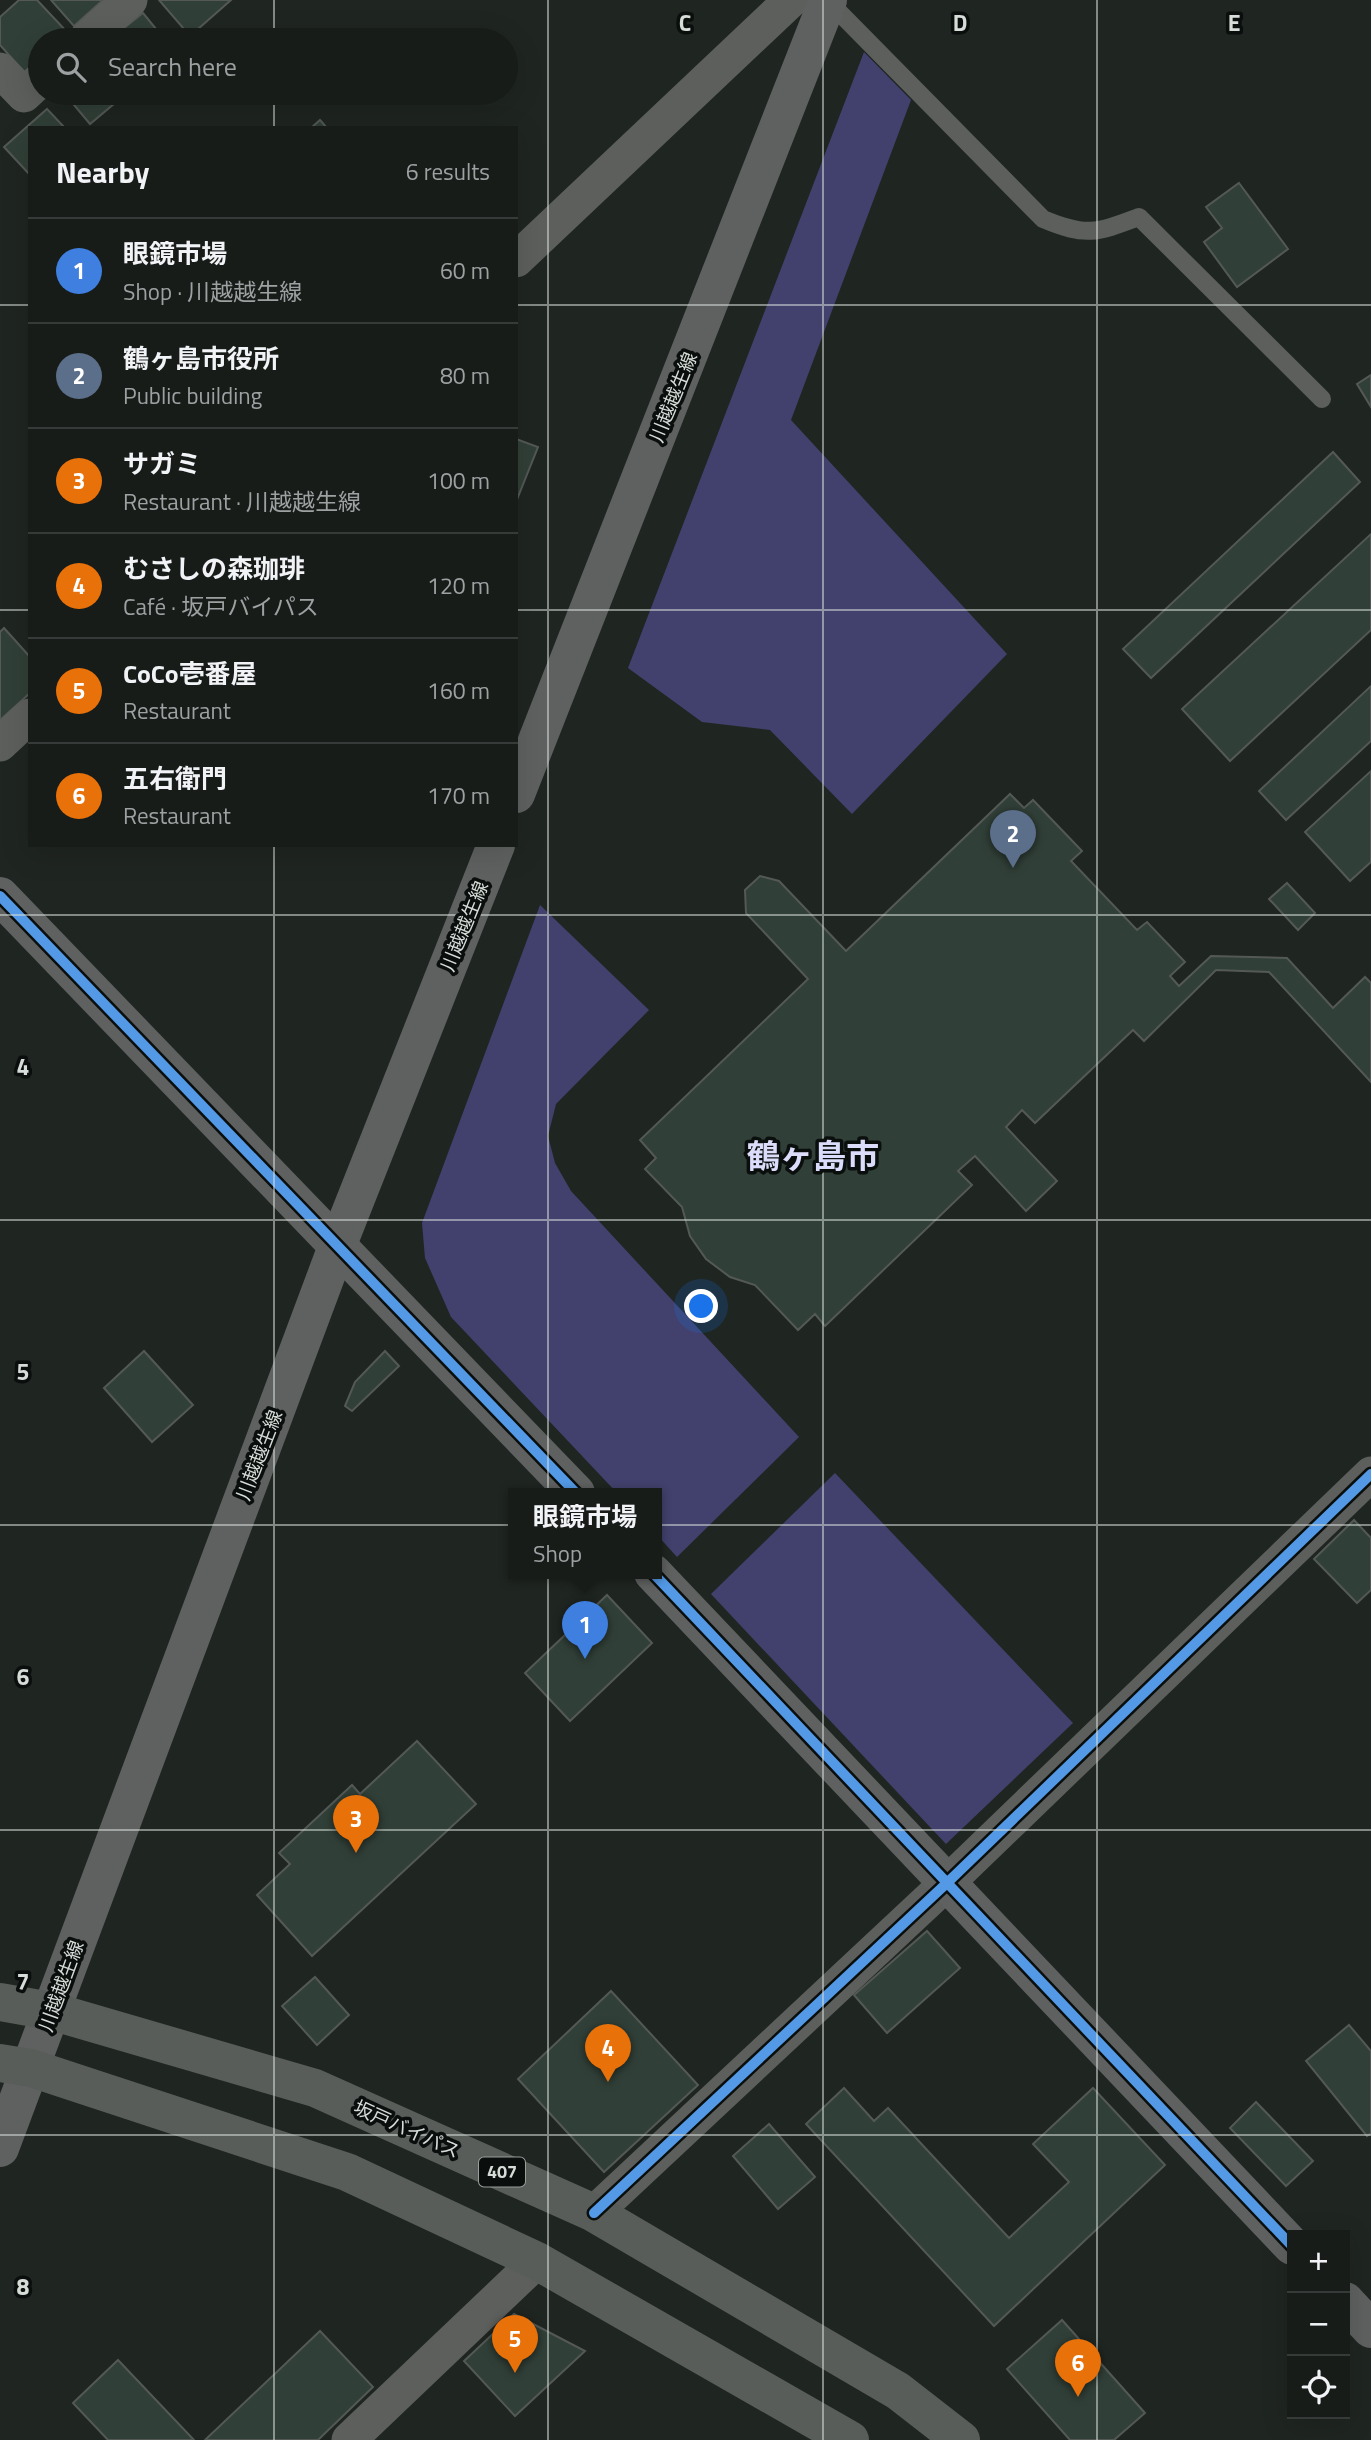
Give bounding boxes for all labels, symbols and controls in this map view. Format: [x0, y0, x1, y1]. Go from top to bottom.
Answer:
text: C [679, 5, 691, 40]
text: D [953, 5, 967, 40]
text: E [1228, 5, 1240, 40]
search box [28, 28, 518, 105]
text: Search here [108, 47, 237, 86]
icon: search [52, 48, 90, 86]
text: Nearby [56, 149, 149, 195]
text: 6 results [406, 154, 490, 189]
text: 眼鏡市場 [123, 234, 227, 273]
text: 1 [73, 253, 85, 288]
text: 60 m [440, 253, 490, 288]
text: Shop · 川越越生線 [123, 274, 302, 309]
text: 鶴ヶ島市役所 [123, 339, 279, 378]
street label: 川越越生線 [641, 347, 704, 446]
text: 2 [73, 358, 85, 393]
text: 80 m [440, 358, 490, 393]
text: Public building [123, 378, 262, 413]
text: サガミ [123, 444, 201, 483]
text: 3 [73, 463, 85, 498]
text: 100 m [427, 463, 490, 498]
text: Restaurant · 川越越生線 [123, 484, 361, 519]
text: むさしの森珈琲 [123, 549, 305, 588]
text: 4 [73, 568, 85, 603]
text: 120 m [427, 568, 490, 603]
text: Café · 坂戸バイパス [123, 589, 319, 624]
text: CoCo壱番屋 [123, 654, 256, 693]
text: 5 [73, 673, 85, 708]
text: 160 m [427, 673, 490, 708]
text: Restaurant [123, 693, 231, 728]
text: 五右衛門 [123, 759, 227, 798]
text: 6 [73, 778, 85, 813]
text: 170 m [427, 778, 490, 813]
text: Restaurant [123, 798, 231, 833]
pin: 2 [990, 810, 1036, 868]
street label: 川越越生線 [432, 876, 495, 975]
text: 4 [17, 1049, 29, 1084]
district label: 鶴ヶ島市 [747, 1131, 879, 1181]
your location [684, 1289, 718, 1323]
text: 5 [17, 1354, 29, 1389]
street label: 川越越生線 [228, 1405, 289, 1504]
popup [508, 1488, 662, 1579]
text: 眼鏡市場 [533, 1497, 637, 1536]
text: Shop [533, 1536, 582, 1571]
pin: 1 [562, 1601, 608, 1659]
text: 6 [17, 1659, 30, 1694]
pin: 3 [333, 1795, 379, 1853]
street label: 川越越生線 [31, 1936, 90, 2035]
text: 7 [17, 1964, 29, 1999]
pin: 4 [585, 2024, 631, 2082]
street label: 坂戸バイパス [349, 2092, 465, 2165]
road number: 407 [479, 2158, 525, 2186]
map controls [1287, 2230, 1350, 2419]
button: + [1287, 2230, 1350, 2293]
text: 8 [17, 2269, 30, 2304]
button: − [1287, 2293, 1350, 2356]
pin: 5 [492, 2315, 538, 2373]
pin: 6 [1055, 2339, 1101, 2397]
button: locate [1287, 2356, 1350, 2419]

